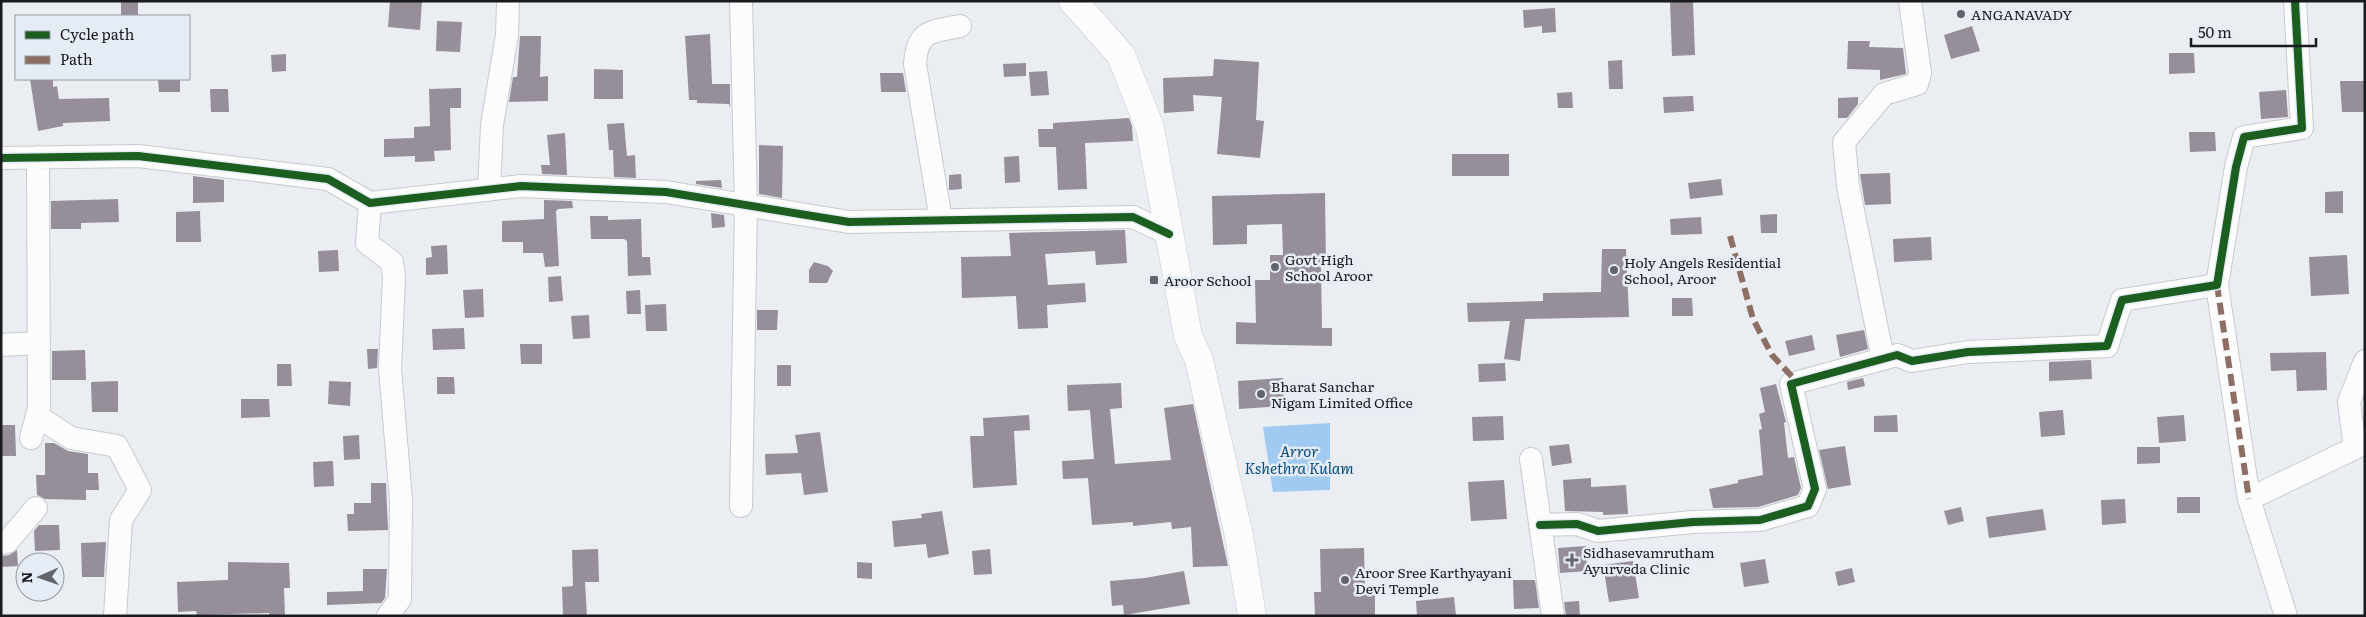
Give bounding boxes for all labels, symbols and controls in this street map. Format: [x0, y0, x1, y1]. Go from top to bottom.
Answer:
place label: ANGANAVADY [1971, 4, 2072, 24]
marker: ANGANAVADY [1955, 8, 1967, 20]
legend [15, 15, 190, 80]
scale bar [2191, 15, 2316, 47]
text: 50 m [2198, 20, 2232, 43]
text: Cycle path [60, 22, 135, 45]
text: Path [60, 47, 93, 70]
place label: Govt High School Aroor [1285, 249, 1373, 285]
place label: Holy Angels Residential School, Aroor [1624, 252, 1781, 288]
marker: Govt High School Aroor [1269, 261, 1281, 273]
marker: Holy Angels Residential School, Aroor [1608, 264, 1620, 276]
place label: Aroor School [1164, 270, 1252, 290]
marker: Aroor School [1148, 274, 1160, 286]
place label: Bharat Sanchar Nigam Limited Office [1271, 376, 1413, 412]
marker: Bharat Sanchar Nigam Limited Office [1255, 388, 1267, 400]
water label: Arror Kshethra Kulam [1244, 439, 1354, 479]
place label: Sidhasevamrutham Ayurveda Clinic [1583, 542, 1715, 578]
north arrow [15, 552, 65, 602]
marker: Sidhasevamrutham Ayurveda Clinic [1565, 553, 1579, 567]
place label: Aroor Sree Karthyayani Devi Temple [1355, 562, 1512, 598]
text: N [16, 571, 36, 584]
marker: Aroor Sree Karthyayani Devi Temple [1339, 574, 1351, 586]

